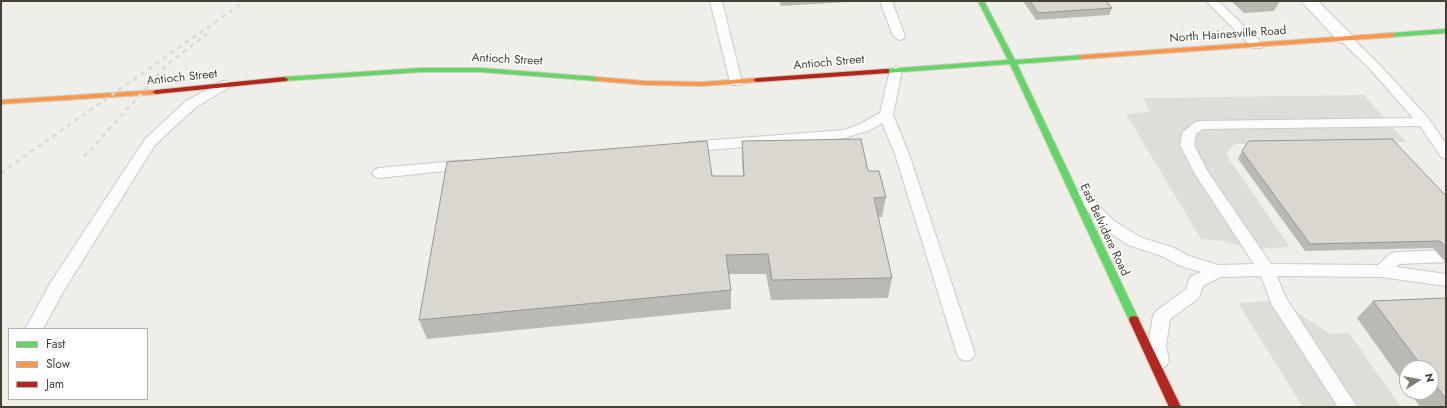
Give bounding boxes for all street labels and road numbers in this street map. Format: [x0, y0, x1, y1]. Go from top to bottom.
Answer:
street label: North Hainesville Road [1169, 24, 1287, 46]
street label: Antioch Street [471, 51, 543, 69]
street label: Antioch Street [793, 53, 865, 73]
street label: Antioch Street [146, 67, 218, 89]
street label: East Belvidere Road [1076, 181, 1132, 279]

